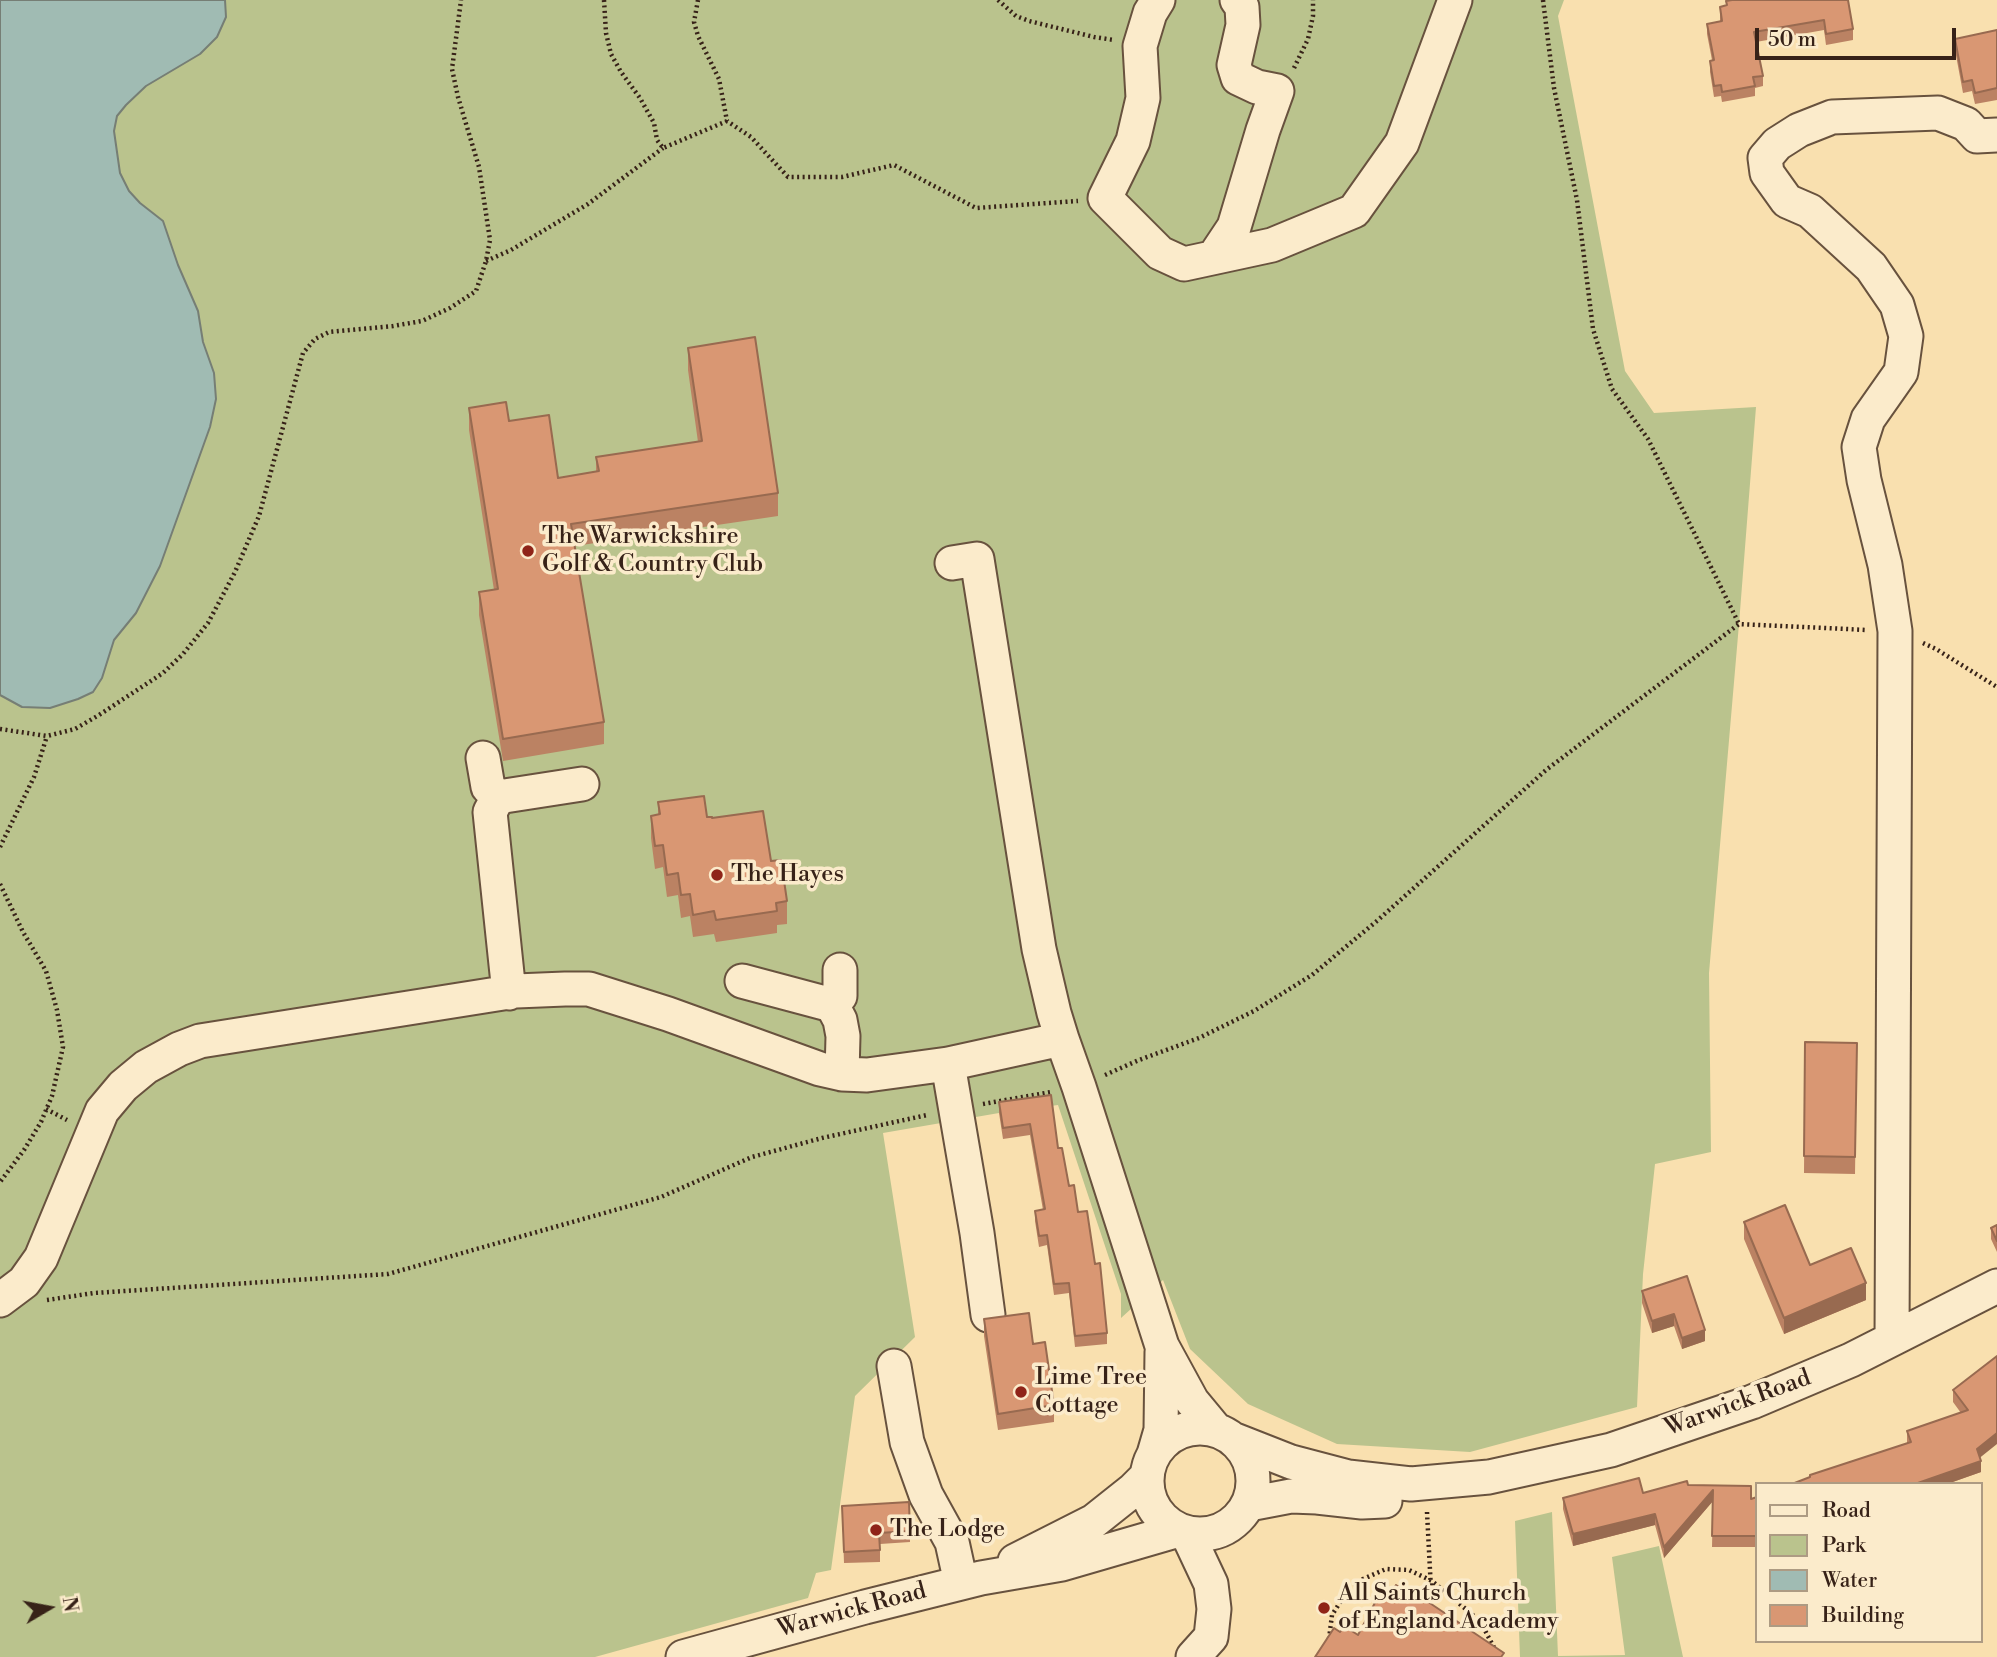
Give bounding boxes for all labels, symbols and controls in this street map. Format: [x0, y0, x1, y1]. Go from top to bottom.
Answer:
scale bar [1759, 14, 1960, 58]
text: 50 m [1768, 27, 1816, 53]
place label: The Warwickshire Golf & Country Club [542, 523, 763, 579]
marker: The Warwickshire Golf & Country Club [520, 543, 536, 559]
place label: The Hayes [731, 861, 844, 889]
marker: The Hayes [709, 867, 725, 883]
place label: Lime Tree Cottage [1035, 1364, 1147, 1420]
street label: Warwick Road [1661, 1364, 1815, 1444]
marker: Lime Tree Cottage [1013, 1384, 1029, 1400]
legend [1756, 1482, 1983, 1643]
text: Road [1822, 1498, 1871, 1524]
place label: The Lodge [890, 1516, 1005, 1544]
marker: The Lodge [868, 1522, 884, 1538]
text: Park [1822, 1533, 1866, 1559]
text: Water [1822, 1568, 1877, 1594]
north arrow [14, 1573, 84, 1643]
street label: Warwick Road [774, 1577, 930, 1645]
place label: All Saints Church of England Academy [1338, 1580, 1558, 1636]
text: N [57, 1595, 83, 1614]
marker: All Saints Church of England Academy [1316, 1600, 1332, 1616]
text: Building [1822, 1603, 1904, 1629]

